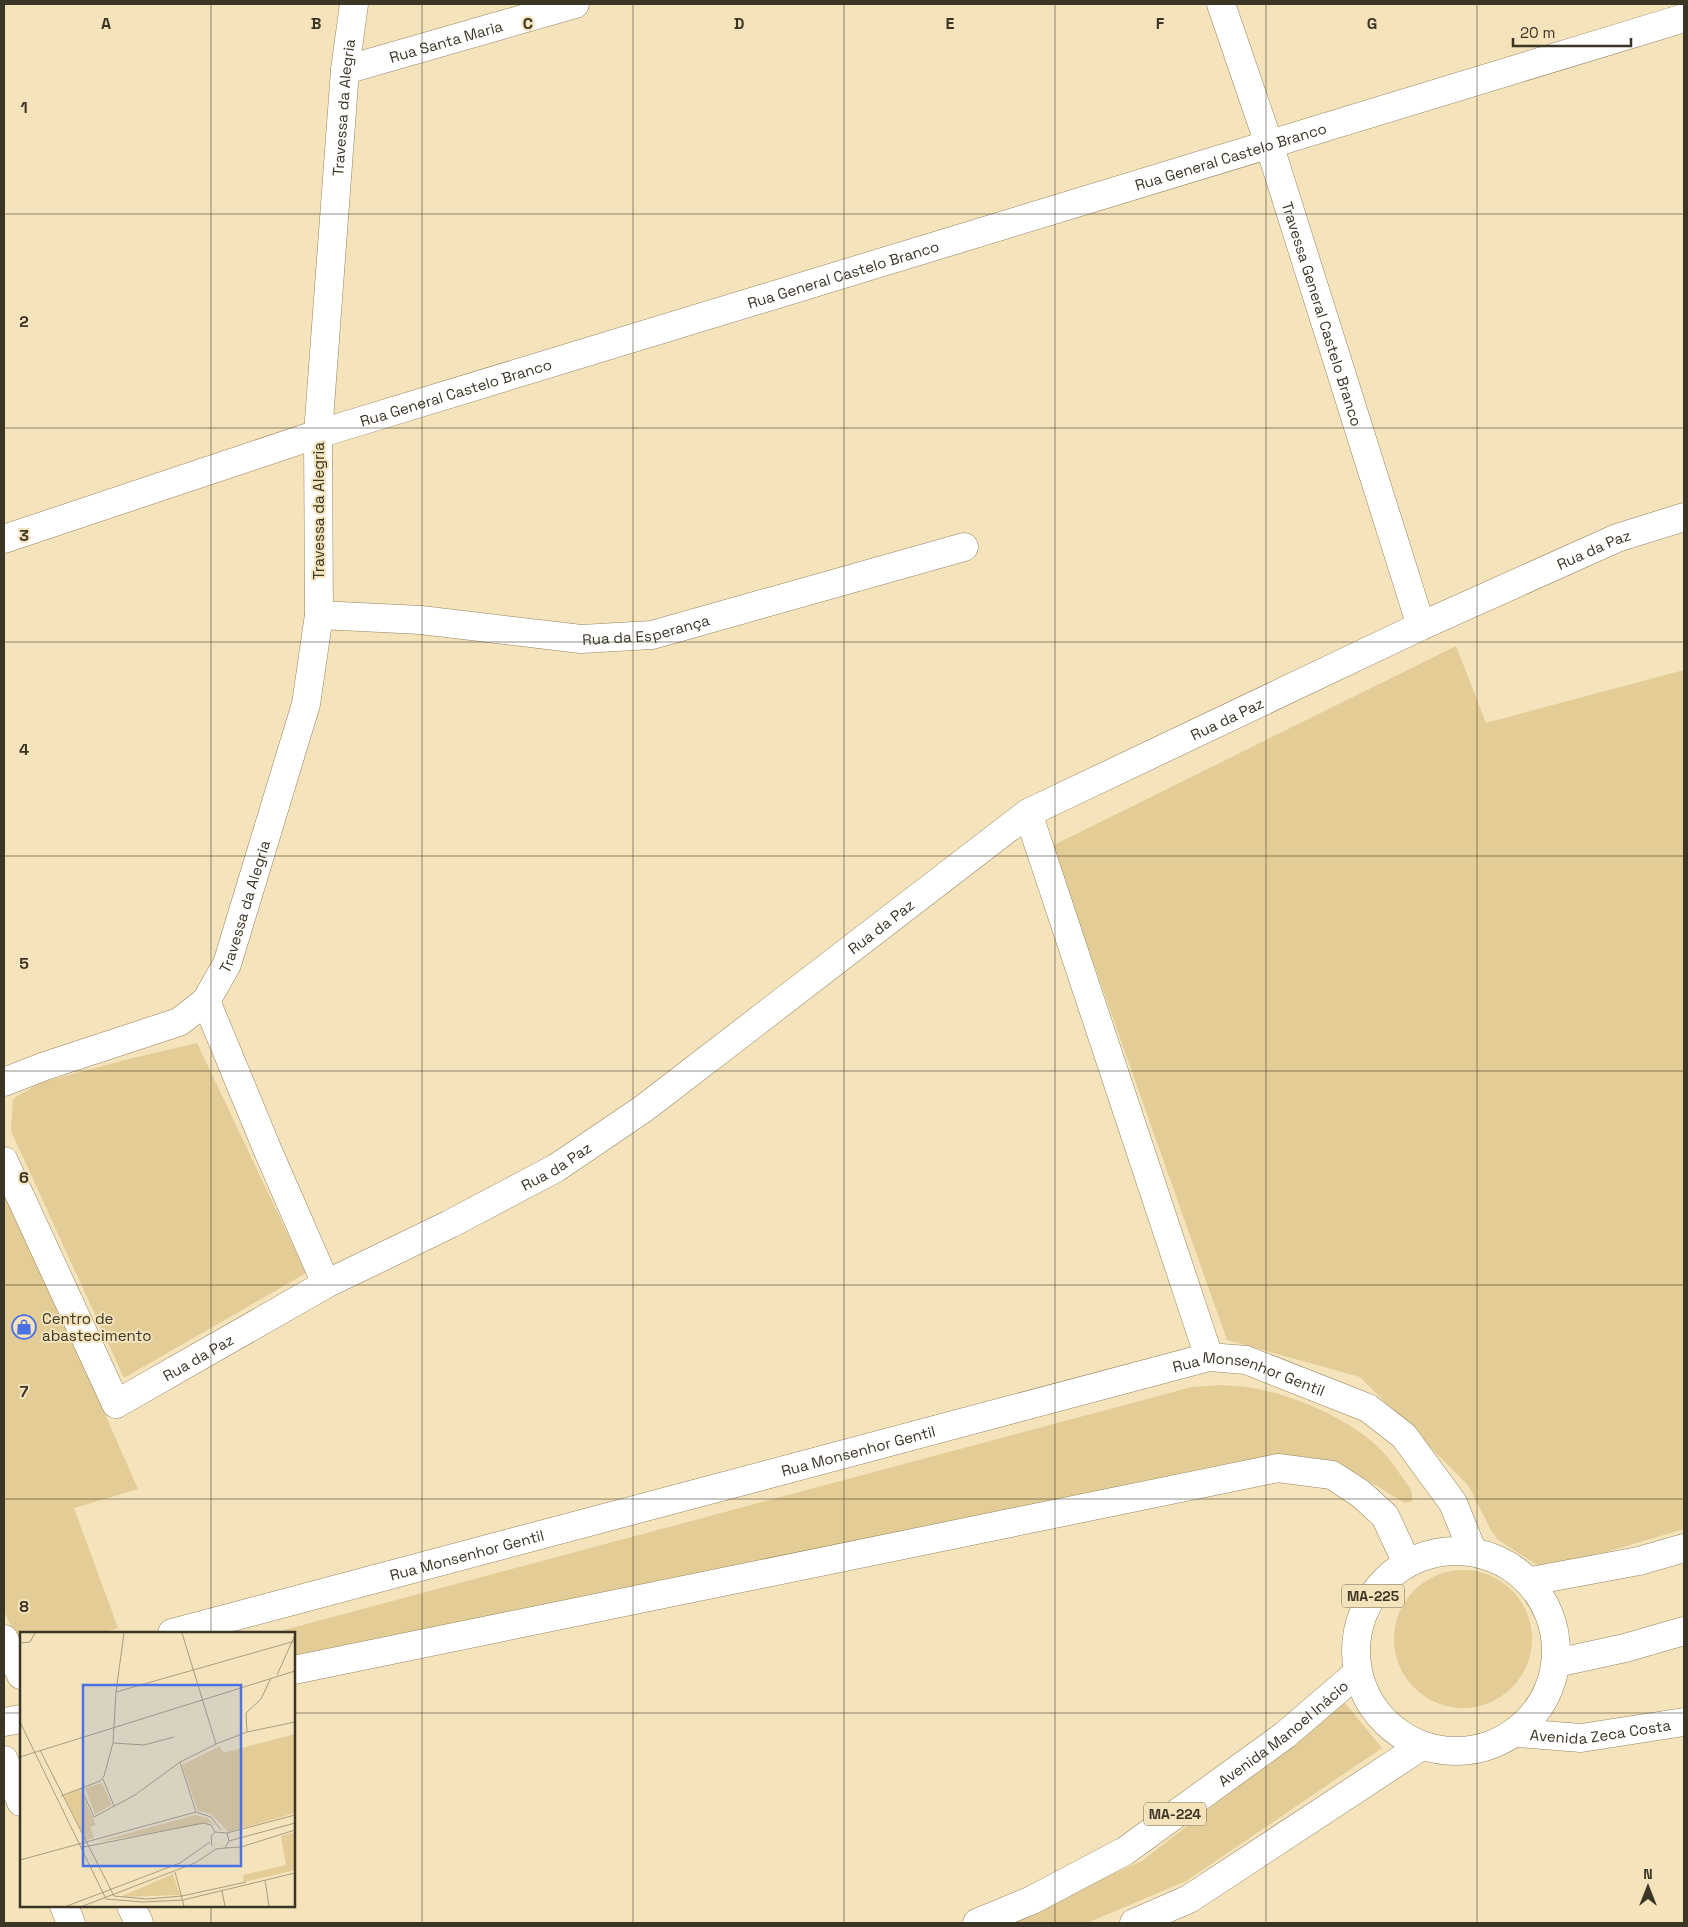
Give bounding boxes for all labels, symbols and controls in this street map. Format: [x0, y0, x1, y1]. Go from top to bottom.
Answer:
text: A [101, 13, 111, 34]
text: B [311, 13, 321, 34]
text: C [523, 13, 533, 34]
text: D [734, 13, 744, 34]
text: E [946, 13, 955, 34]
text: F [1156, 13, 1165, 34]
text: G [1367, 13, 1377, 34]
scale bar [1513, 15, 1630, 47]
street label: Rua Santa Maria [387, 16, 505, 66]
text: 20 m [1520, 23, 1555, 42]
street label: Travessa da Alegria [328, 37, 359, 177]
text: 1 [20, 97, 28, 118]
street label: Rua General Castelo Branco [1132, 118, 1329, 194]
street label: Travessa General Castelo Branco [1278, 199, 1367, 428]
street label: Rua General Castelo Branco [745, 236, 941, 312]
text: 2 [19, 311, 29, 332]
street label: Rua General Castelo Branco [358, 354, 554, 430]
street label: Travessa da Alegria [309, 442, 328, 580]
text: 3 [19, 525, 29, 546]
street label: Rua da Paz [1554, 525, 1633, 573]
street label: Rua da Esperança [582, 610, 712, 648]
street label: Rua da Paz [1187, 693, 1266, 744]
text: 4 [19, 739, 29, 760]
street label: Travessa da Alegria [214, 837, 274, 976]
street label: Rua da Paz [844, 895, 918, 958]
text: 5 [19, 953, 29, 974]
street label: Rua da Paz [518, 1138, 595, 1194]
text: 6 [19, 1167, 29, 1188]
place label: Centro de abastecimento [42, 1309, 151, 1345]
shop icon: Centro de abastecimento [11, 1314, 37, 1340]
street label: Rua da Paz [159, 1329, 237, 1385]
street label: Rua Monsenhor Gentil [1170, 1347, 1328, 1400]
text: 7 [20, 1381, 29, 1402]
street label: Rua Monsenhor Gentil [779, 1421, 937, 1480]
street label: Rua Monsenhor Gentil [388, 1525, 546, 1584]
road number: MA-225 [1342, 1584, 1404, 1608]
text: 8 [19, 1596, 29, 1617]
inset map [20, 1632, 295, 1907]
street label: Avenida Manoel Inácio [1214, 1676, 1352, 1790]
street label: Avenida Zeca Costa [1529, 1715, 1672, 1748]
road number: MA-224 [1144, 1802, 1206, 1826]
north arrow [1623, 1862, 1673, 1912]
text: N [1643, 1865, 1653, 1883]

